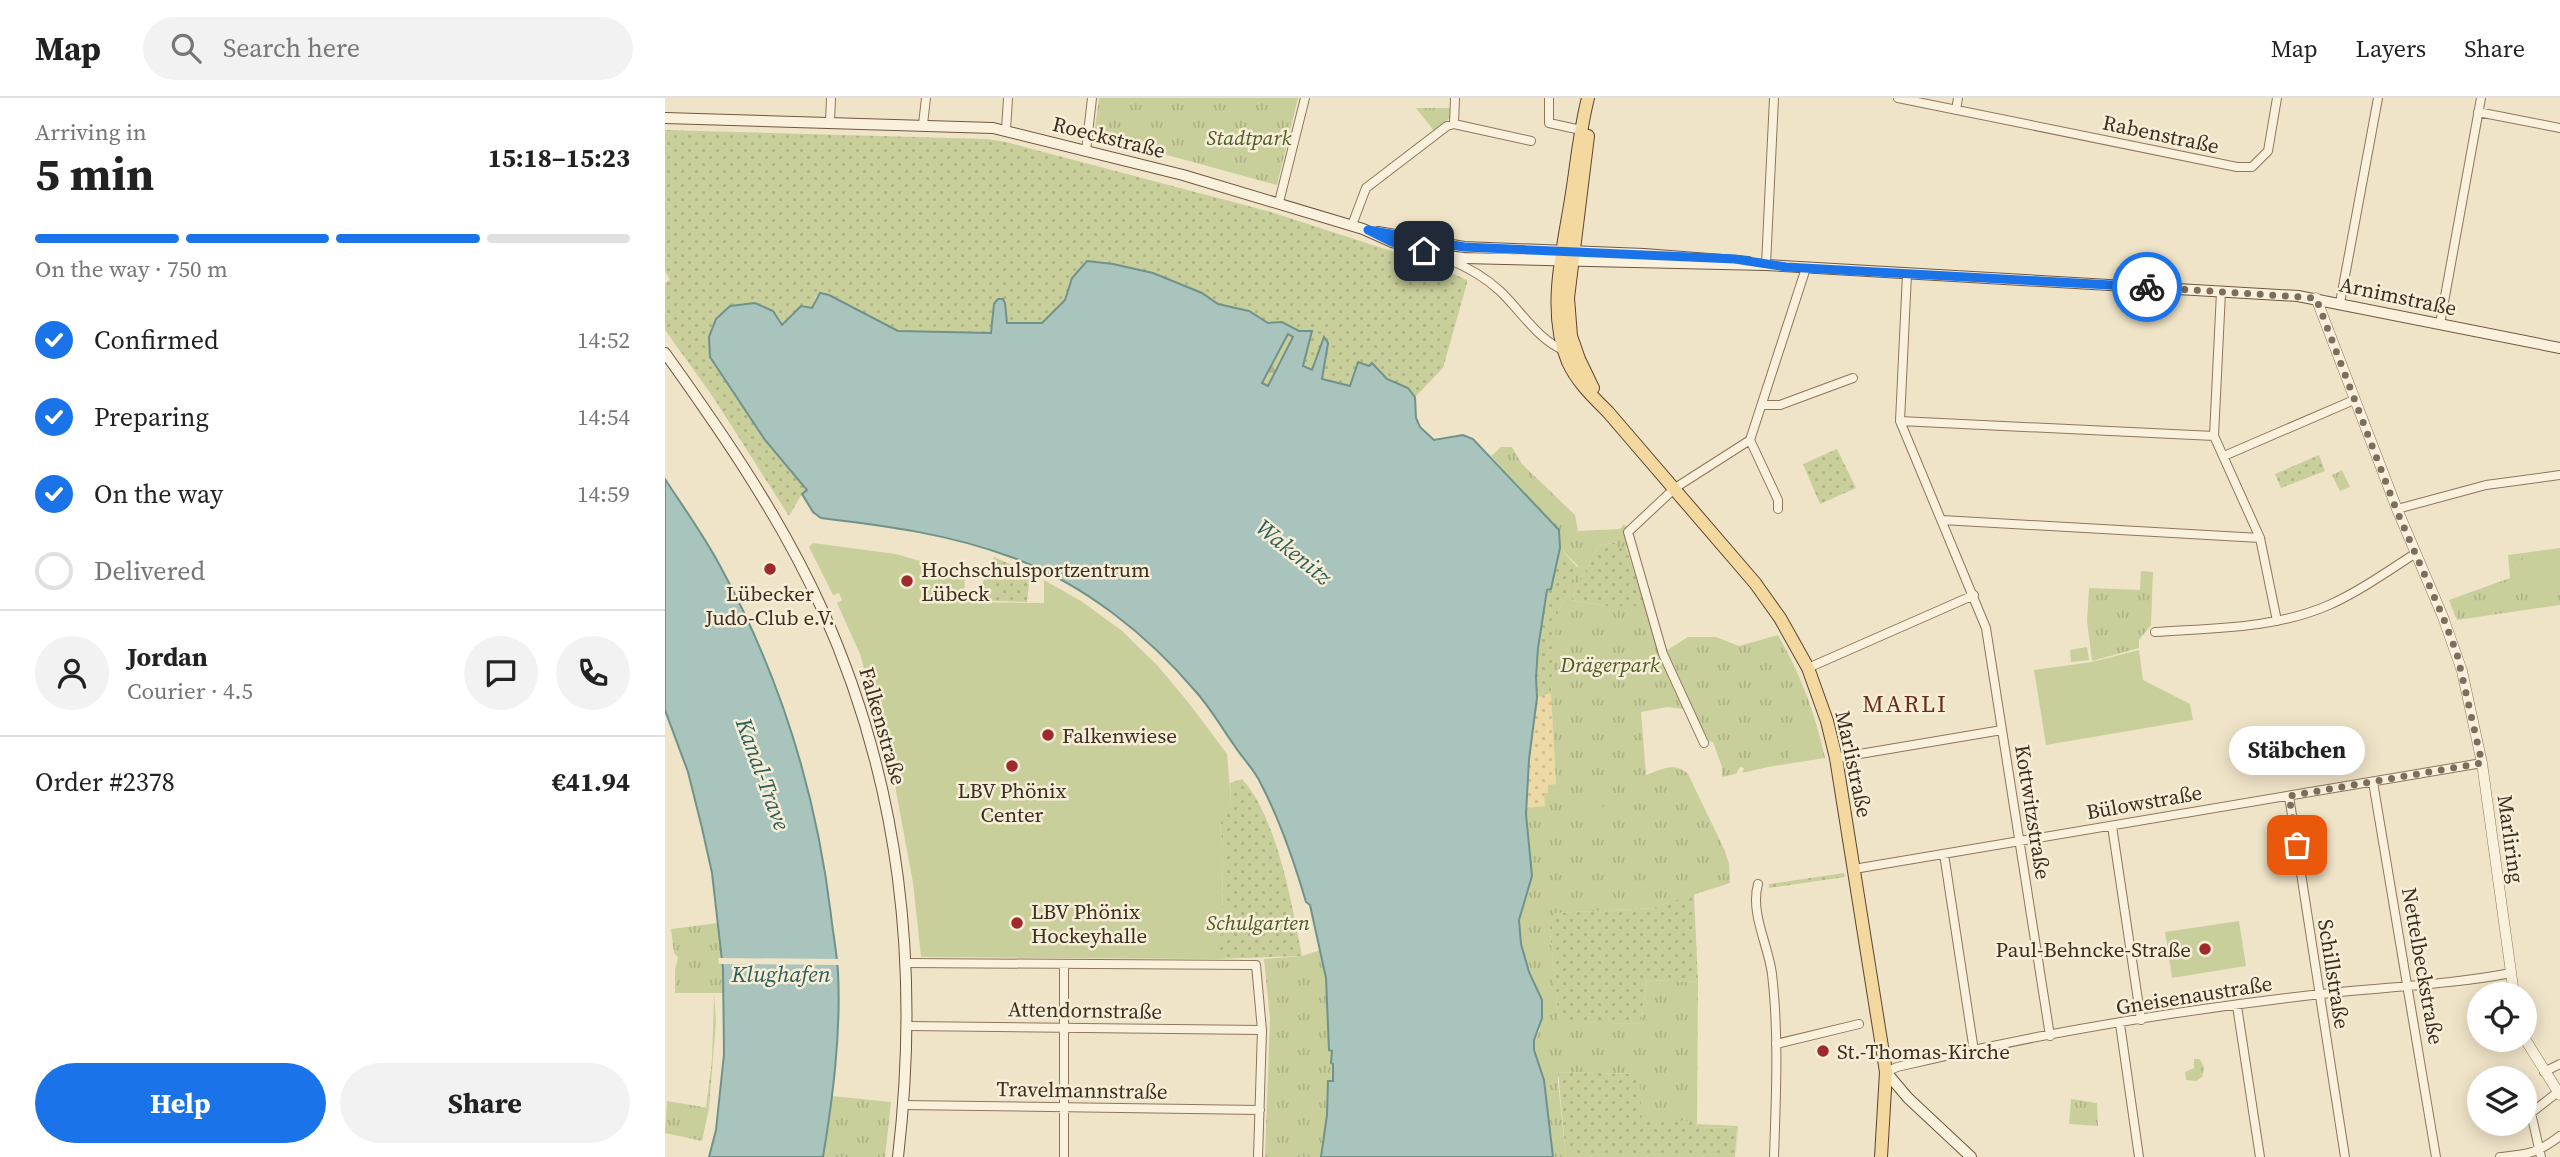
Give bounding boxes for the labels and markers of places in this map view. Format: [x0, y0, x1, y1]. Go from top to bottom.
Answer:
pin [1394, 221, 1454, 281]
place label: Hochschulsportzentrum Lübeck [921, 555, 1150, 608]
marker: Lübecker Judo-Club e.V. [762, 561, 778, 577]
marker: Hochschulsportzentrum Lübeck [899, 573, 915, 589]
place label: Lübecker Judo-Club e.V. [704, 579, 835, 632]
place label: Falkenwiese [1062, 721, 1177, 750]
callout: Stäbchen [2229, 726, 2365, 775]
marker: Falkenwiese [1040, 727, 1056, 743]
marker: LBV Phönix Center [1004, 758, 1020, 774]
place label: LBV Phönix Center [957, 776, 1067, 829]
pin [2267, 815, 2327, 875]
place label: LBV Phönix Hockeyhalle [1031, 897, 1147, 950]
marker: LBV Phönix Hockeyhalle [1009, 915, 1025, 931]
place label: Paul-Behncke-Straße [1995, 935, 2191, 964]
marker: Paul-Behncke-Straße [2197, 941, 2213, 957]
place label: St.-Thomas-Kirche [1837, 1037, 2010, 1066]
marker: St.-Thomas-Kirche [1815, 1043, 1831, 1059]

